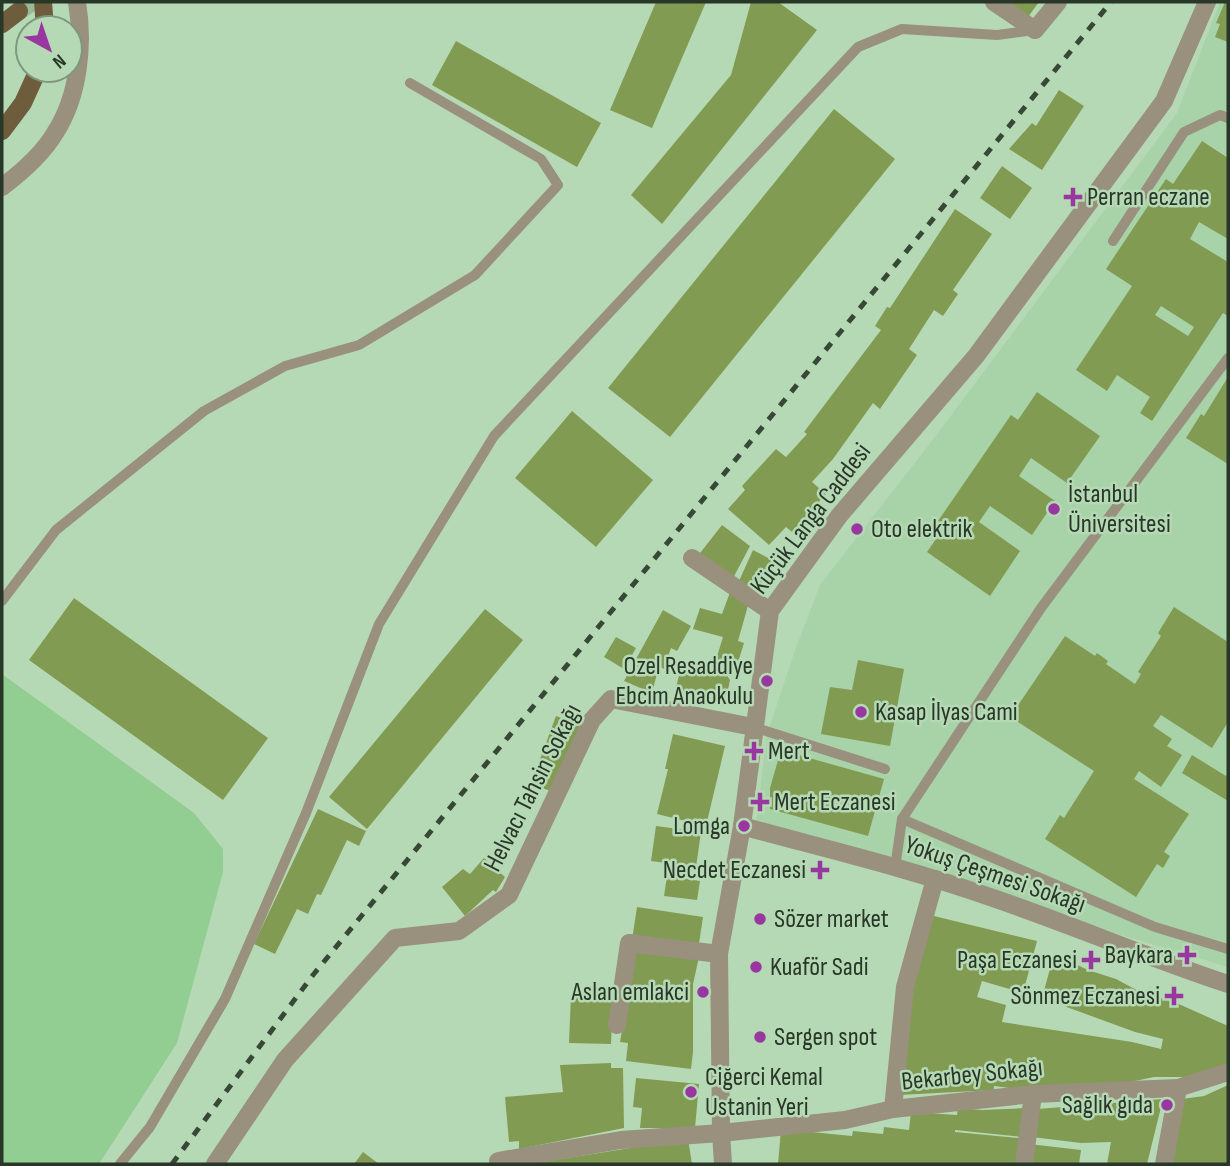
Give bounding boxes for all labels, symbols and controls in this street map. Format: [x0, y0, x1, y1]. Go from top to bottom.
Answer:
north arrow [14, 14, 84, 84]
text: N [48, 49, 70, 73]
place label: Perran eczane [1087, 182, 1210, 213]
marker: Perran eczane [1065, 189, 1081, 205]
street label: Küçük Langa Caddesi [744, 437, 878, 601]
place label: İstanbul Üniversitesi [1068, 479, 1171, 540]
marker: İstanbul Üniversitesi [1046, 501, 1062, 517]
place label: Oto elektrik [871, 514, 972, 545]
marker: Oto elektrik [849, 521, 865, 537]
place label: Ozel Resaddiye Ebcim Anaokulu [615, 651, 753, 712]
marker: Ozel Resaddiye Ebcim Anaokulu [759, 673, 775, 689]
place label: Kasap İlyas Cami [875, 697, 1018, 728]
street label: Helvacı Tahsin Sokağı [477, 699, 589, 877]
marker: Kasap İlyas Cami [853, 704, 869, 720]
place label: Mert [768, 736, 810, 767]
marker: Mert [746, 743, 762, 759]
place label: Mert Eczanesi [774, 787, 896, 818]
marker: Mert Eczanesi [752, 794, 768, 810]
place label: Lomga [673, 811, 730, 842]
marker: Lomga [736, 818, 752, 834]
street label: Yokuş Çeşmesi Sokağı [900, 830, 1090, 920]
place label: Necdet Eczanesi [663, 855, 806, 886]
marker: Necdet Eczanesi [812, 862, 828, 878]
place label: Sözer market [774, 904, 889, 935]
marker: Sözer market [752, 911, 768, 927]
place label: Baykara [1104, 940, 1173, 971]
place label: Paşa Eczanesi [957, 945, 1077, 976]
marker: Baykara [1179, 947, 1195, 963]
place label: Kuaför Sadi [770, 952, 868, 983]
marker: Paşa Eczanesi [1083, 952, 1099, 968]
marker: Kuaför Sadi [748, 959, 764, 975]
place label: Aslan emlakci [571, 977, 689, 1008]
place label: Sönmez Eczanesi [1010, 981, 1160, 1012]
marker: Aslan emlakci [695, 984, 711, 1000]
marker: Sönmez Eczanesi [1166, 988, 1182, 1004]
place label: Sergen spot [774, 1022, 877, 1053]
marker: Sergen spot [752, 1029, 768, 1045]
street label: Bekarbey Sokağı [900, 1052, 1044, 1098]
place label: Ciğerci Kemal Ustanin Yeri [705, 1062, 823, 1123]
marker: Ciğerci Kemal Ustanin Yeri [683, 1084, 699, 1100]
place label: Sağlık gıda [1062, 1090, 1153, 1121]
marker: Sağlık gıda [1159, 1097, 1175, 1113]

